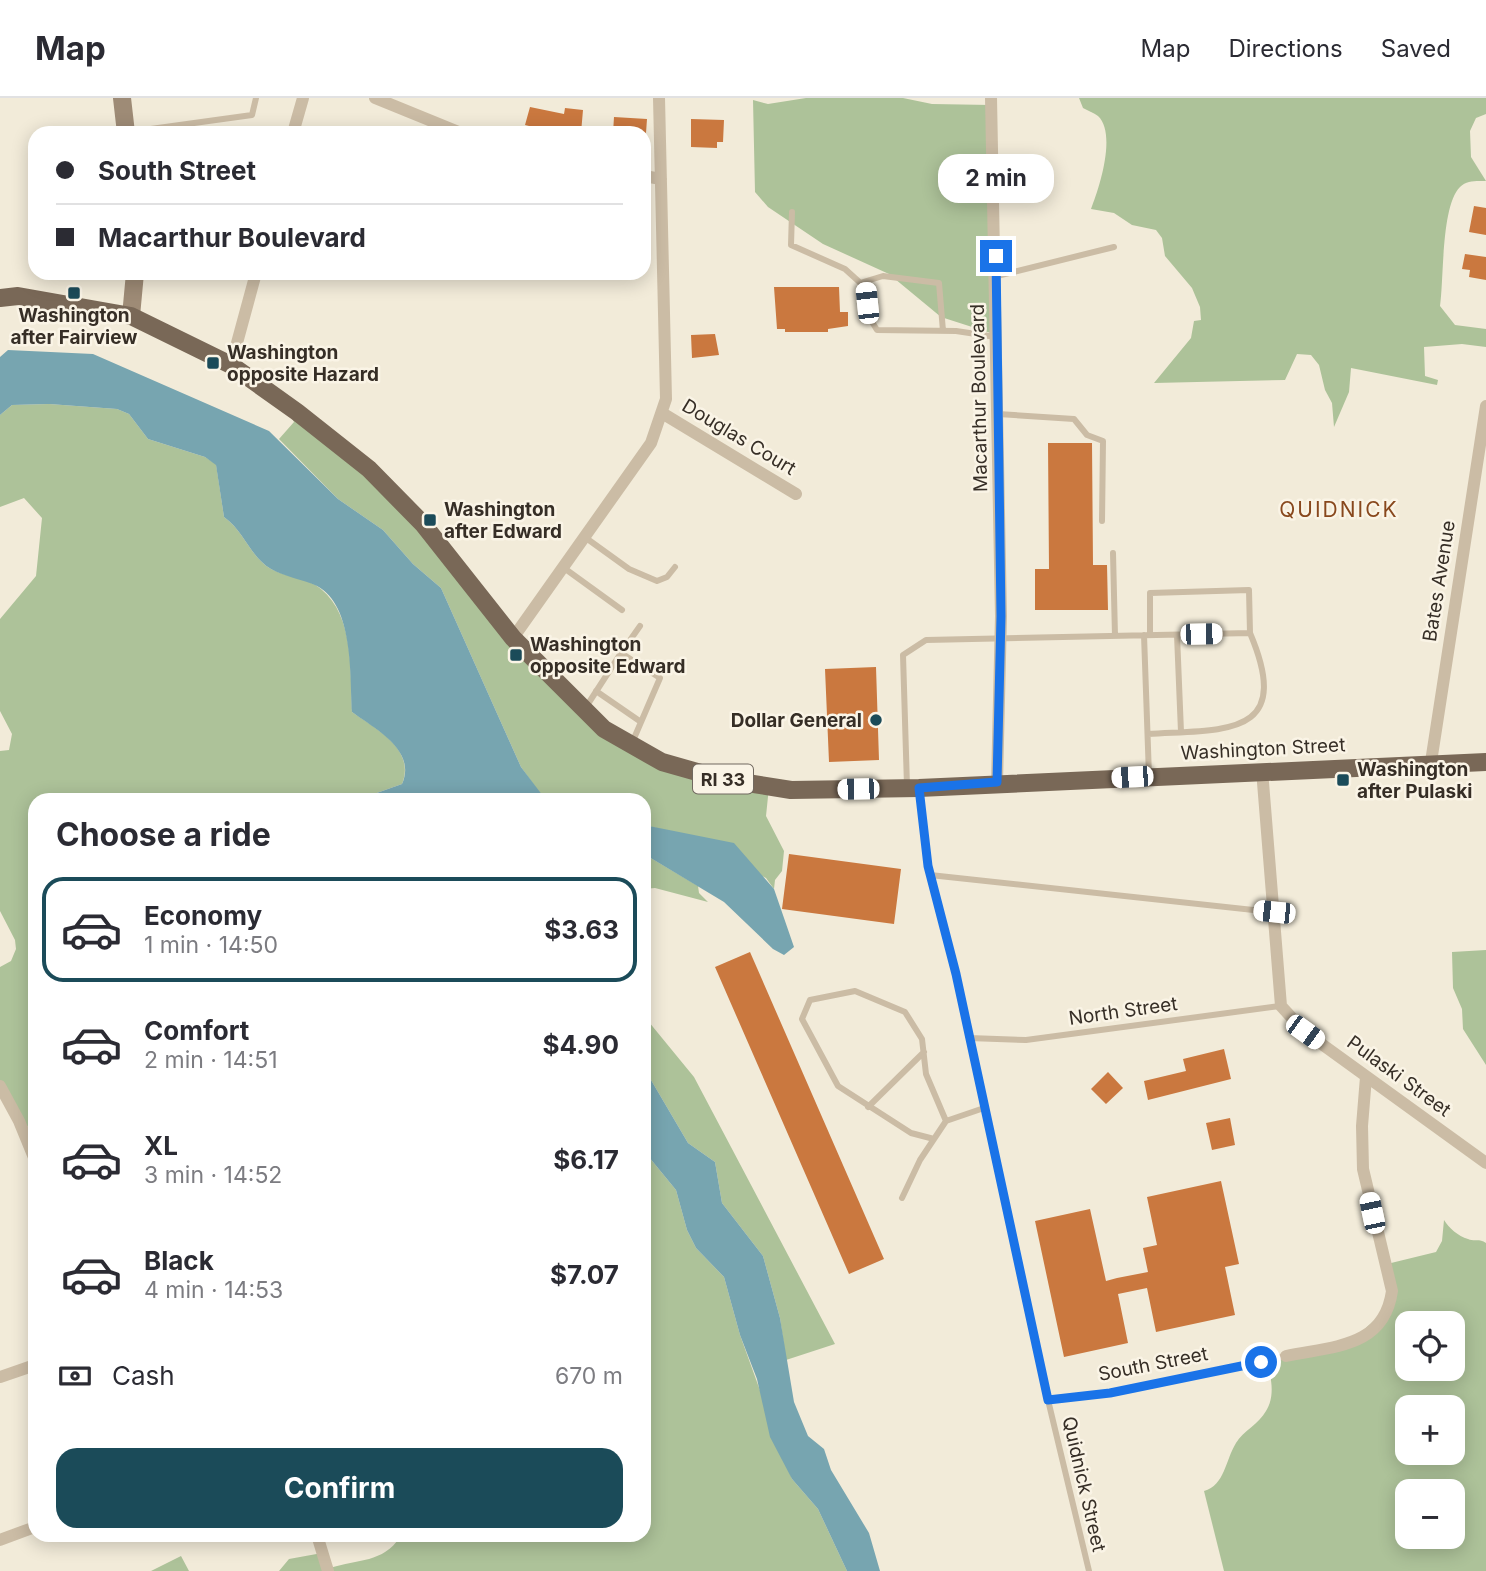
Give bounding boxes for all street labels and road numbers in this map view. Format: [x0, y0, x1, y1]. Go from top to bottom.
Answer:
street label: Macarthur Boulevard [966, 304, 992, 492]
street label: Douglas Court [678, 394, 800, 480]
street label: Bates Avenue [1418, 519, 1460, 643]
street label: Washington Street [1180, 733, 1346, 765]
road number: RI 33 [693, 764, 753, 794]
street label: North Street [1067, 992, 1179, 1030]
street label: Pulaski Street [1343, 1031, 1455, 1121]
street label: South Street [1096, 1342, 1210, 1386]
street label: Quidnick Street [1057, 1414, 1111, 1554]

